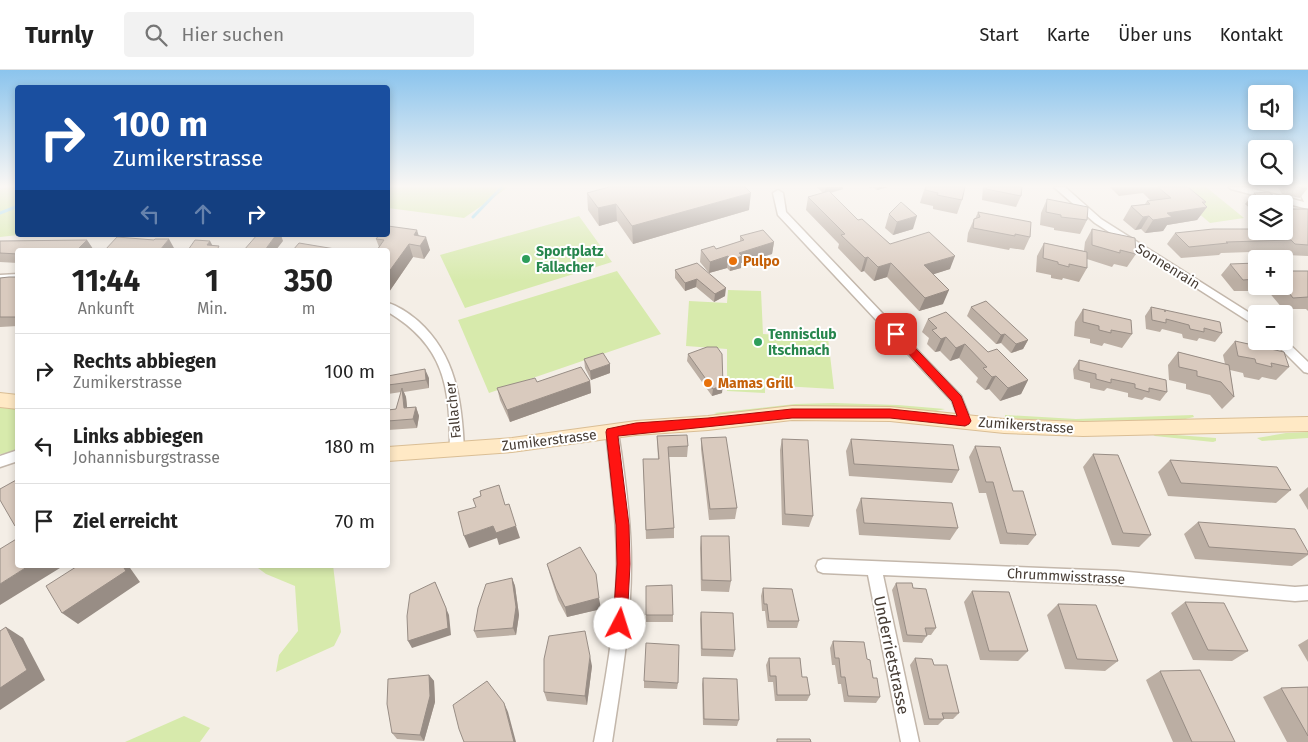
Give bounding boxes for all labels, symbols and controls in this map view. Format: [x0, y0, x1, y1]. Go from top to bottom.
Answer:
search box [124, 12, 474, 57]
text: Turnly [25, 21, 94, 49]
icon: search [142, 21, 170, 49]
text: Hier suchen [182, 23, 284, 46]
text: Start [979, 24, 1019, 46]
text: Karte [1047, 24, 1090, 46]
text: Über uns [1118, 24, 1192, 46]
text: Kontakt [1220, 24, 1283, 46]
map controls [1248, 85, 1293, 350]
button: sound [1248, 85, 1293, 130]
text: 100 m [113, 103, 208, 145]
icon: right [30, 105, 95, 170]
button: search [1248, 140, 1293, 185]
text: Zumikerstrasse [113, 145, 263, 172]
button: layers [1248, 195, 1293, 240]
icon: left [136, 200, 164, 228]
icon: ahead [189, 200, 217, 228]
icon: right [242, 200, 270, 228]
street label: Sonnenrain [1132, 240, 1203, 293]
place label: Sportplatz Fallacher [536, 243, 604, 276]
button: + [1248, 250, 1293, 295]
marker: Sportplatz Fallacher [520, 253, 532, 265]
place label: Pulpo [743, 253, 780, 270]
marker: Pulpo [727, 255, 739, 267]
text: 11:44 [72, 263, 140, 299]
text: 1 [205, 263, 219, 299]
text: 350 [284, 263, 333, 299]
text: Ankunft [78, 299, 134, 318]
text: Min. [197, 299, 227, 318]
text: m [302, 299, 315, 318]
button: − [1248, 305, 1293, 350]
pin [875, 313, 917, 355]
icon: arrive [882, 320, 910, 348]
place label: Tennisclub Itschnach [768, 326, 837, 359]
marker: Tennisclub Itschnach [752, 336, 764, 348]
text: Rechts abbiegen [73, 350, 216, 373]
icon: right [30, 357, 58, 385]
text: 100 m [324, 360, 375, 383]
text: Zumikerstrasse [73, 373, 182, 392]
place label: Mamas Grill [718, 375, 794, 392]
marker: Mamas Grill [702, 377, 714, 389]
street label: Fallacher [442, 380, 465, 439]
street label: Zumikerstrasse [978, 414, 1074, 437]
text: Links abbiegen [73, 425, 204, 448]
street label: Zumikerstrasse [501, 426, 598, 455]
icon: left [30, 432, 58, 460]
text: 180 m [324, 435, 375, 458]
text: Johannisburgstrasse [73, 448, 220, 467]
icon: arrive [30, 507, 58, 535]
text: Ziel erreicht [73, 510, 178, 533]
text: 70 m [335, 510, 375, 533]
street label: Chrummwisstrasse [1006, 565, 1126, 588]
street label: Underrietstrasse [870, 594, 913, 716]
position arrow [593, 597, 645, 649]

